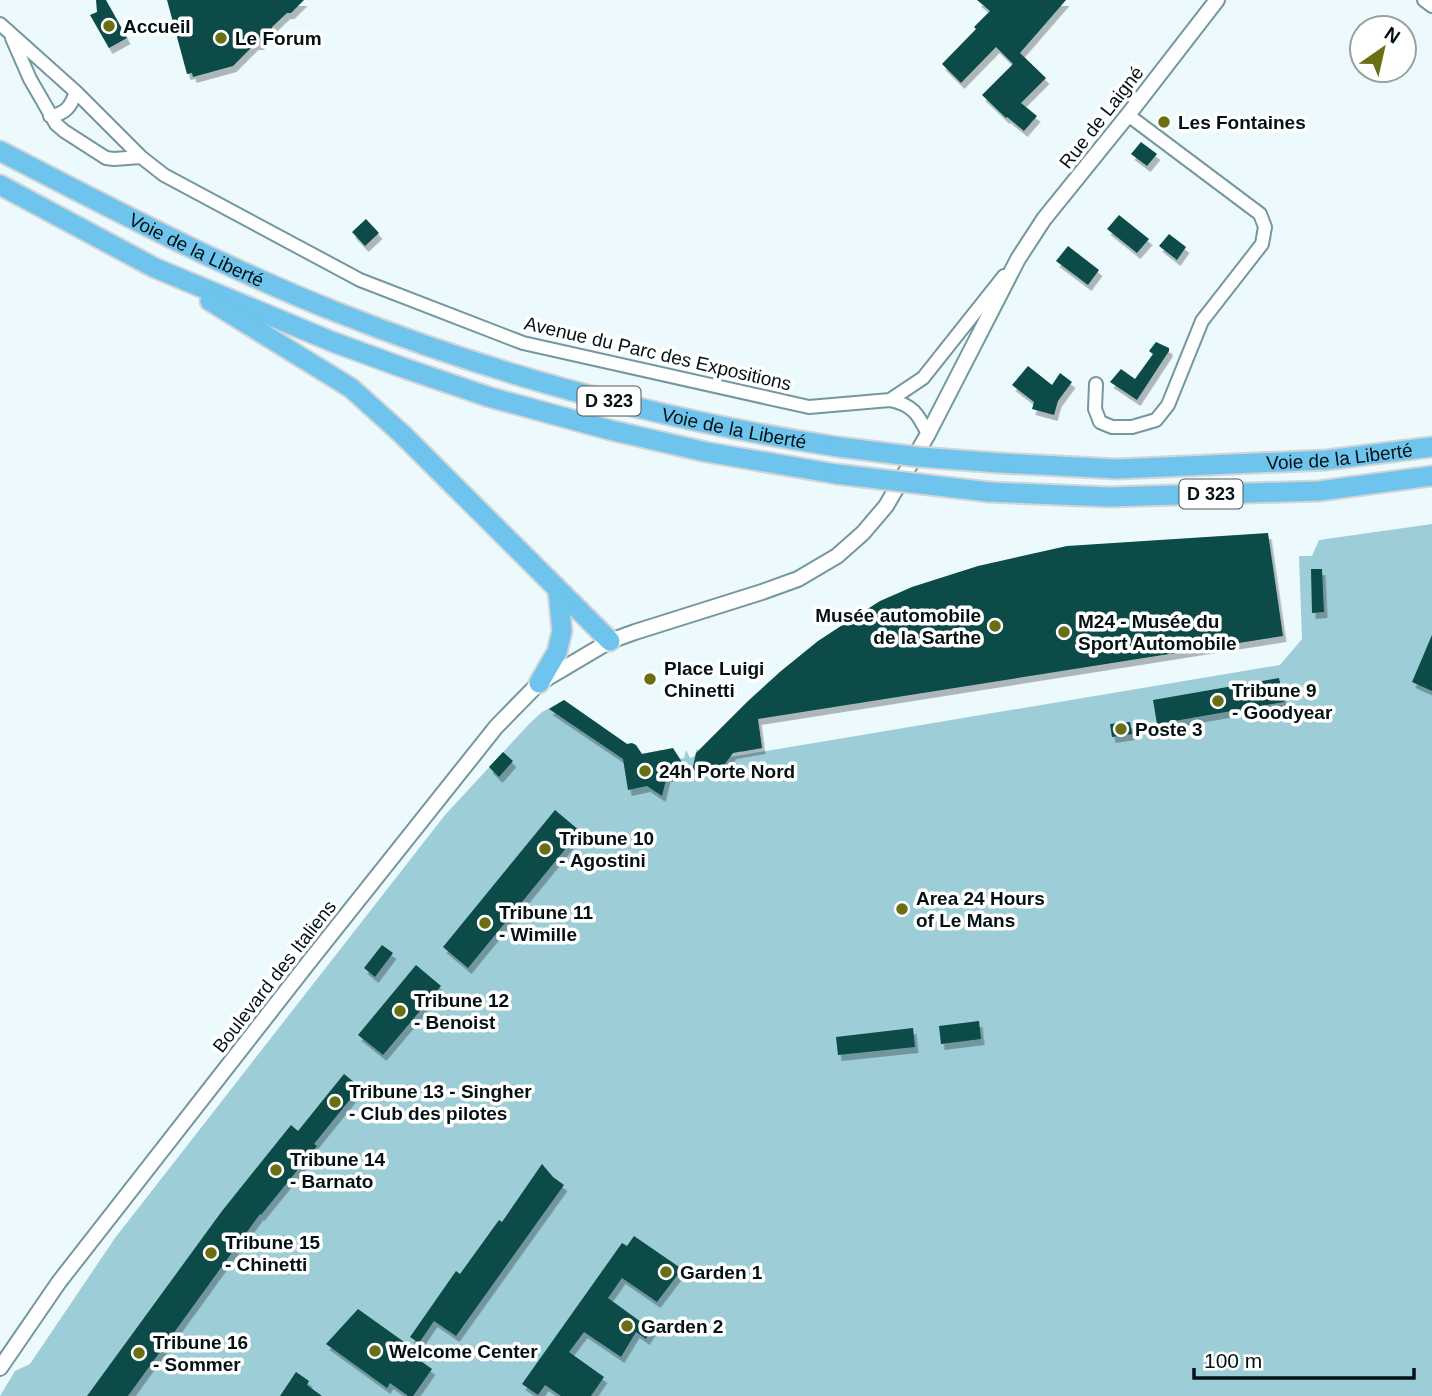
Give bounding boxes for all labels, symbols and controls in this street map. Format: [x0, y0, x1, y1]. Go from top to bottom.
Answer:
north arrow [1348, 14, 1418, 84]
place label: Accueil [123, 16, 191, 37]
marker: Accueil [101, 18, 117, 34]
text: N [1381, 23, 1404, 48]
place label: Le Forum [235, 28, 322, 49]
marker: Le Forum [213, 30, 229, 46]
street label: Rue de Laigné [1055, 62, 1148, 172]
place label: Les Fontaines [1178, 112, 1306, 133]
marker: Les Fontaines [1156, 114, 1172, 130]
street label: Voie de la Liberté [125, 209, 267, 291]
street label: Avenue du Parc des Expositions [522, 313, 793, 394]
road number: D 323 [578, 386, 640, 416]
street label: Voie de la Liberté [660, 404, 808, 453]
street label: Voie de la Liberté [1266, 439, 1414, 474]
road number: D 323 [1180, 480, 1242, 508]
place label: Musée automobile de la Sarthe [815, 605, 981, 648]
place label: M24 - Musée du Sport Automobile [1078, 611, 1237, 654]
marker: Musée automobile de la Sarthe [987, 618, 1003, 634]
marker: M24 - Musée du Sport Automobile [1056, 624, 1072, 640]
place label: Place Luigi Chinetti [664, 658, 764, 701]
marker: Place Luigi Chinetti [642, 671, 658, 687]
place label: Tribune 9 - Goodyear [1232, 680, 1333, 723]
marker: Tribune 9 - Goodyear [1210, 693, 1226, 709]
place label: Poste 3 [1135, 719, 1203, 740]
marker: Poste 3 [1113, 721, 1129, 737]
place label: 24h Porte Nord [659, 761, 795, 782]
marker: 24h Porte Nord [637, 763, 653, 779]
place label: Tribune 10 - Agostini [559, 828, 654, 871]
marker: Tribune 10 - Agostini [537, 841, 553, 857]
place label: Area 24 Hours of Le Mans [916, 888, 1045, 931]
street label: Boulevard des Italiens [209, 896, 340, 1056]
marker: Area 24 Hours of Le Mans [894, 901, 910, 917]
place label: Tribune 11 - Wimille [499, 902, 593, 945]
marker: Tribune 11 - Wimille [477, 915, 493, 931]
place label: Tribune 12 - Benoist [414, 990, 509, 1033]
marker: Tribune 12 - Benoist [392, 1003, 408, 1019]
place label: Tribune 13 - Singher - Club des pilotes [349, 1081, 532, 1124]
marker: Tribune 13 - Singher - Club des pilotes [327, 1094, 343, 1110]
place label: Tribune 14 - Barnato [290, 1149, 385, 1192]
marker: Tribune 14 - Barnato [268, 1162, 284, 1178]
place label: Tribune 15 - Chinetti [225, 1232, 320, 1275]
marker: Tribune 15 - Chinetti [203, 1245, 219, 1261]
place label: Garden 1 [680, 1262, 763, 1283]
marker: Garden 1 [658, 1264, 674, 1280]
place label: Garden 2 [641, 1316, 723, 1337]
marker: Garden 2 [619, 1318, 635, 1334]
place label: Tribune 16 - Sommer [153, 1332, 248, 1375]
scale bar [1194, 1336, 1414, 1380]
place label: Welcome Center [389, 1341, 538, 1362]
marker: Welcome Center [367, 1343, 383, 1359]
marker: Tribune 16 - Sommer [131, 1345, 147, 1361]
text: 100 m [1204, 1349, 1262, 1372]

